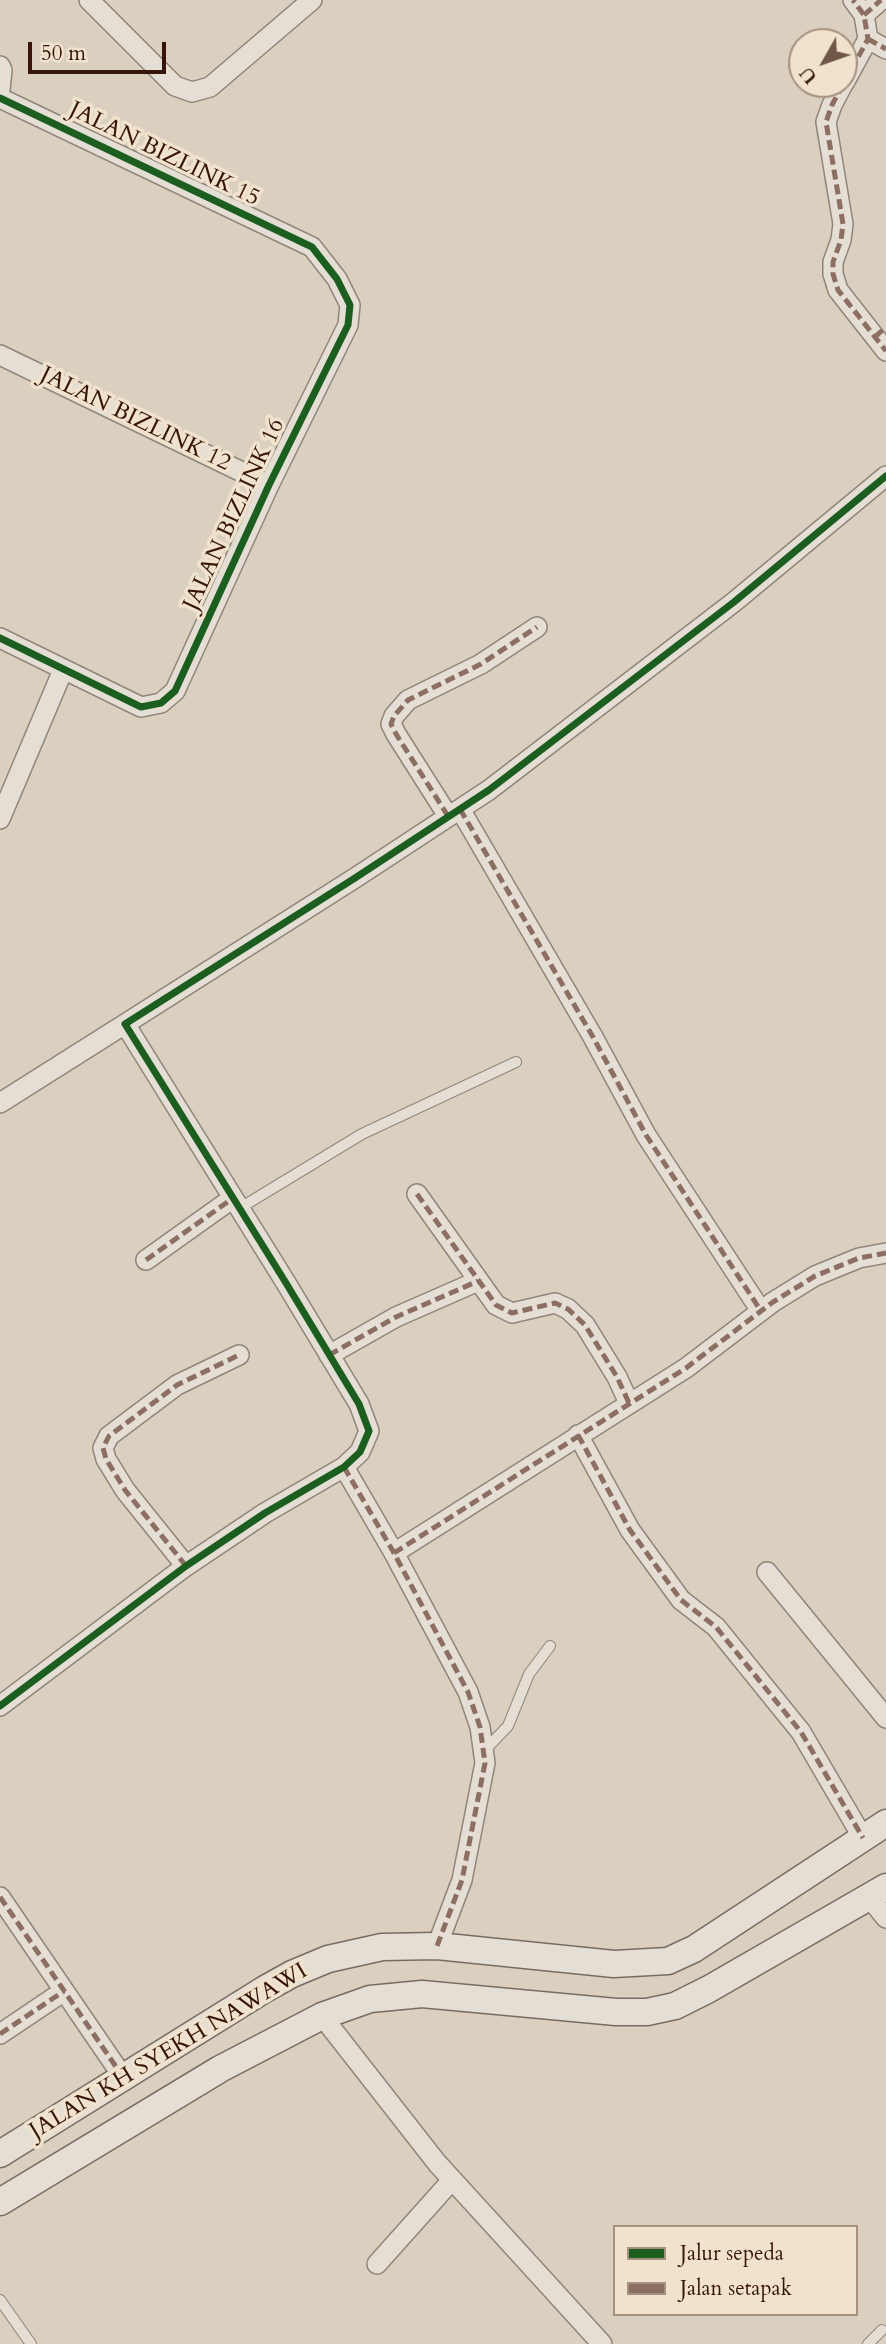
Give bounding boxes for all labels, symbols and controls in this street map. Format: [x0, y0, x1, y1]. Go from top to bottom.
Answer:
scale bar [32, 28, 170, 72]
north arrow [788, 28, 858, 98]
text: 50 m [41, 39, 86, 68]
text: U [794, 61, 823, 90]
street label: JALAN BIZLINK 15 [64, 97, 264, 213]
street label: JALAN BIZLINK 12 [35, 362, 235, 478]
street label: JALAN BIZLINK 16 [178, 415, 292, 615]
street label: JALAN KH SYEKH NAWAWI [25, 1958, 313, 2146]
legend [613, 2225, 858, 2316]
text: Jalur sepeda [680, 2239, 784, 2268]
text: Jalan setapak [680, 2274, 792, 2303]

